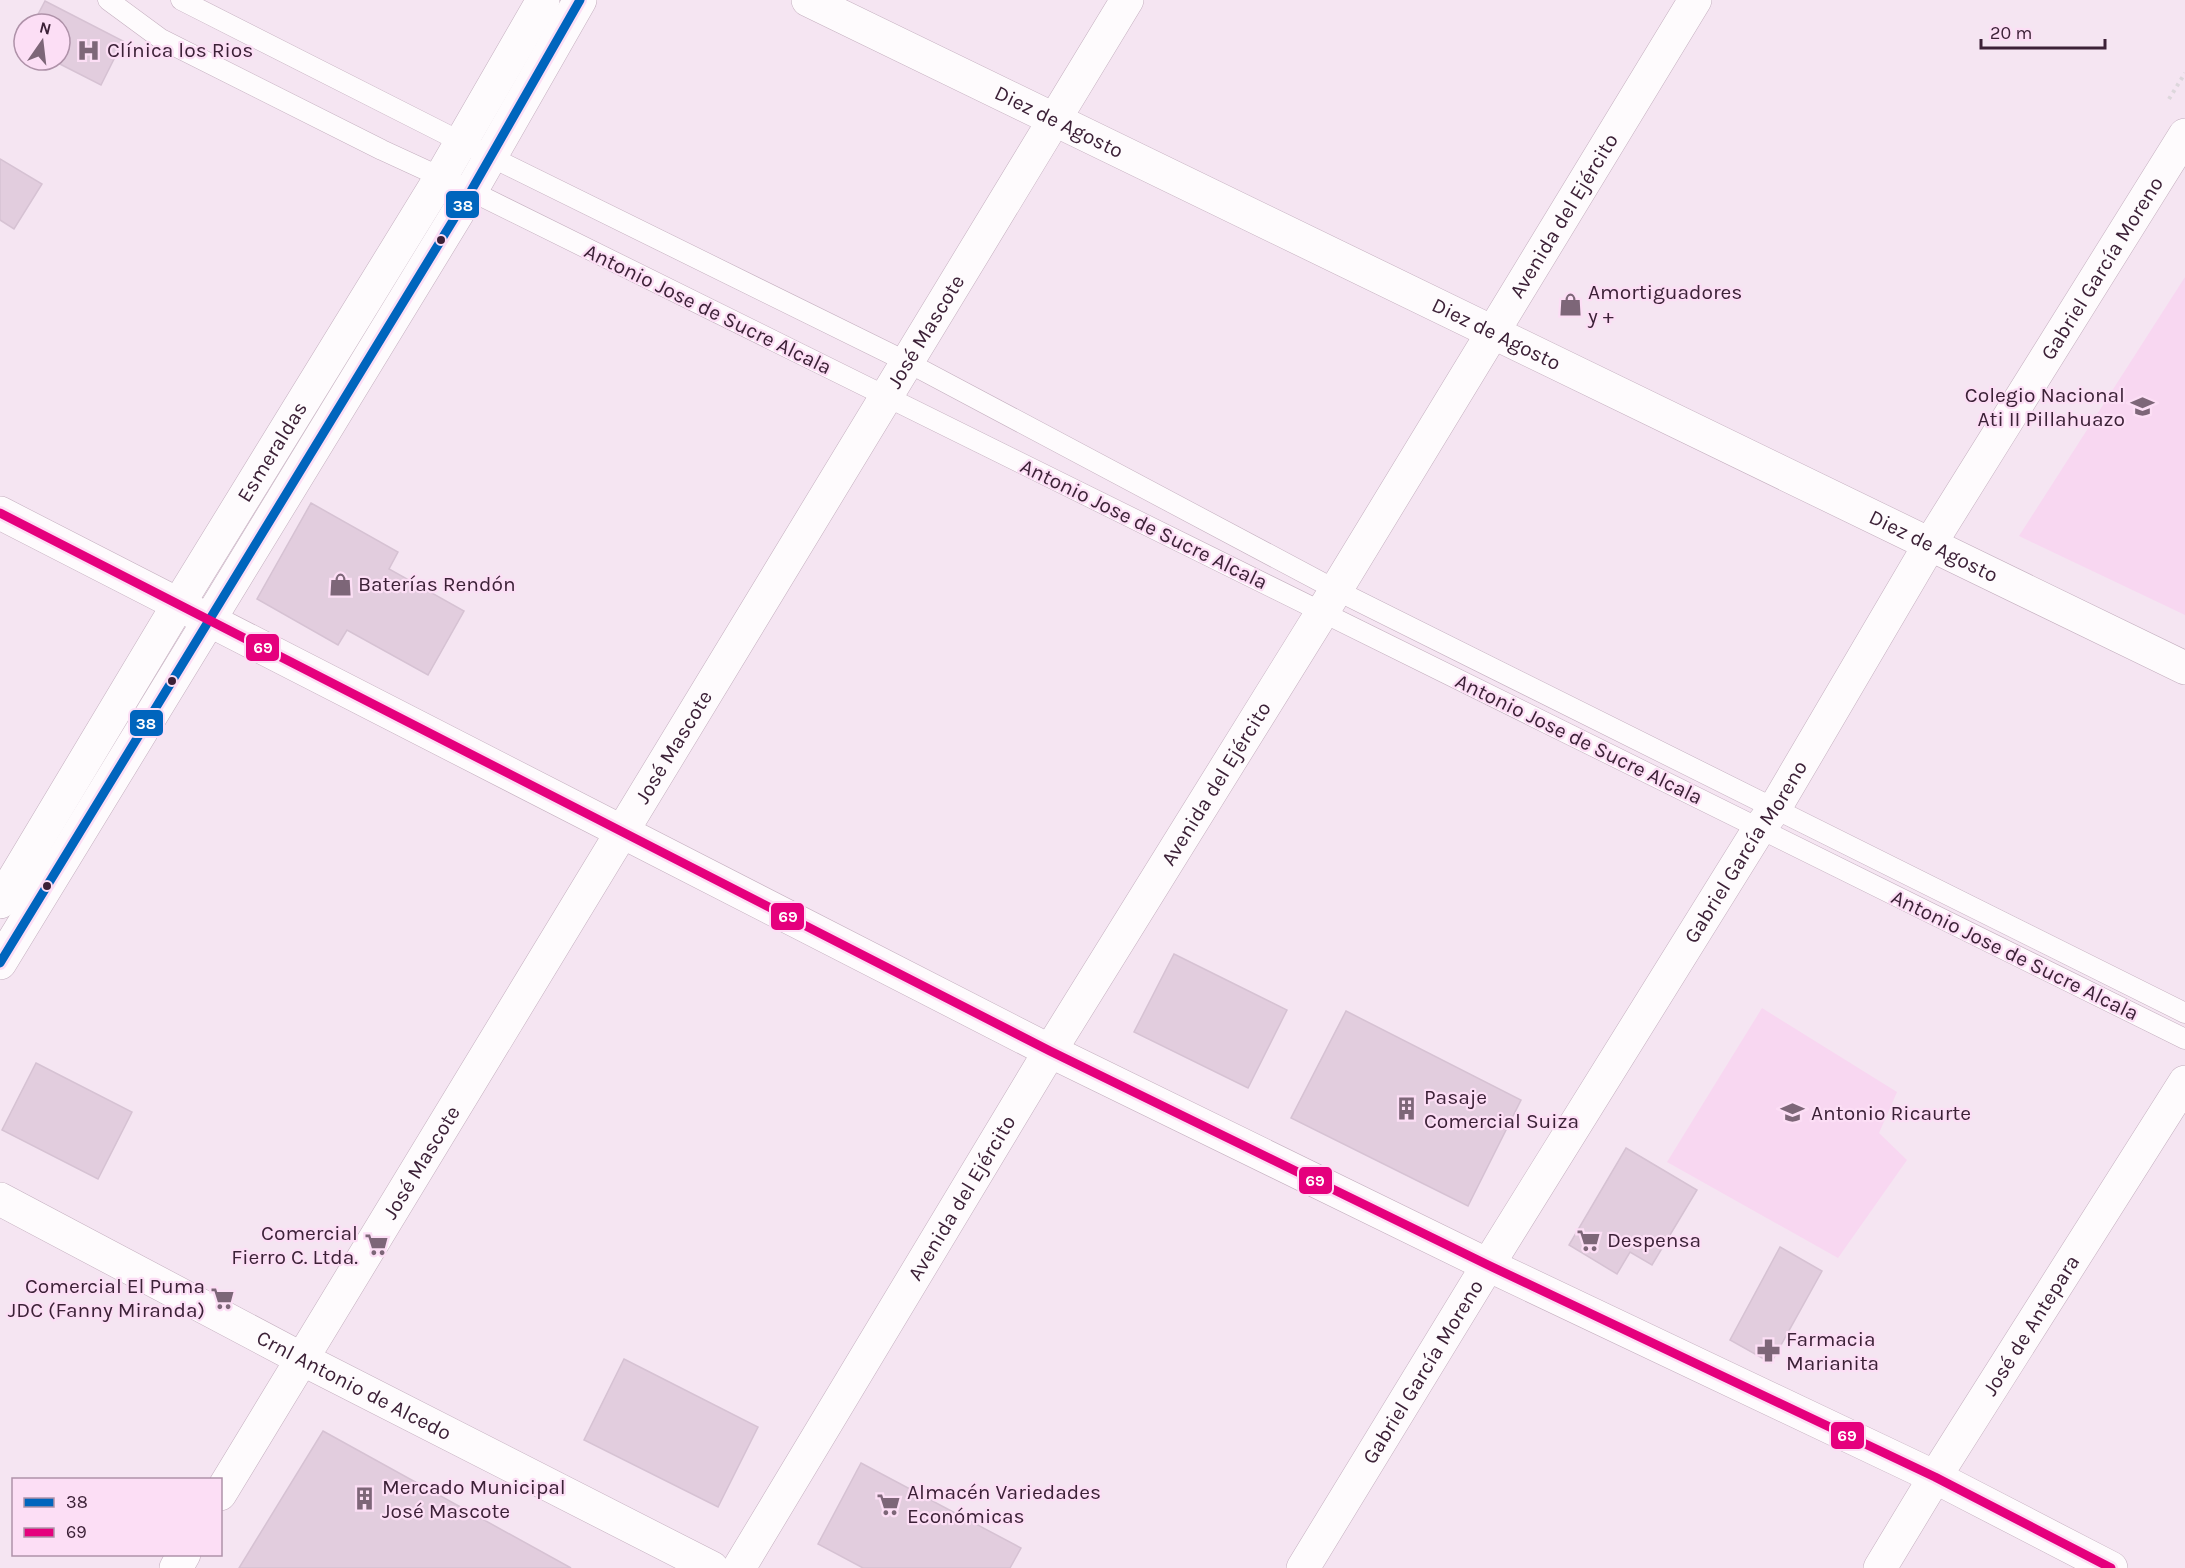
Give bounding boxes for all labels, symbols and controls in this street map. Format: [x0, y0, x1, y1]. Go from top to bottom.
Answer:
north arrow [12, 12, 72, 72]
scale bar [1981, 12, 2106, 50]
text: N [38, 17, 53, 39]
text: 20 m [1990, 22, 2032, 44]
hospital icon: Clínica los Rios [76, 37, 102, 63]
place label: Clínica los Rios [107, 38, 253, 62]
street label: Diez de Agosto [991, 80, 1127, 163]
street label: Avenida del Ejército [1505, 129, 1623, 302]
street label: Gabriel García Moreno [2036, 172, 2168, 364]
line badge: 38 [445, 190, 480, 219]
text: 38 [453, 196, 473, 215]
unlabelled marker [435, 234, 447, 246]
street label: Antonio Jose de Sucre Alcala [581, 239, 835, 379]
street label: José Mascote [882, 270, 969, 393]
place label: Amortiguadores y + [1587, 280, 1742, 328]
shop icon: Amortiguadores y + [1557, 291, 1583, 317]
street label: Diez de Agosto [1428, 293, 1565, 375]
place label: Colegio Nacional Ati II Pillahuazo [1965, 383, 2125, 431]
school or university icon: Colegio Nacional Ati II Pillahuazo [2130, 394, 2156, 420]
street label: Esmeraldas [232, 397, 312, 506]
street label: Antonio Jose de Sucre Alcala [1017, 454, 1271, 594]
street label: Diez de Agosto [1865, 505, 2002, 587]
shop icon: Baterías Rendón [327, 571, 353, 597]
place label: Baterías Rendón [358, 572, 516, 596]
line badge: 69 [245, 633, 280, 662]
text: 69 [253, 638, 273, 657]
street label: Antonio Jose de Sucre Alcala [1452, 669, 1706, 809]
unlabelled marker [166, 675, 178, 687]
street label: José Mascote [630, 686, 717, 808]
street label: Avenida del Ejército [1156, 697, 1276, 870]
line badge: 38 [129, 709, 164, 737]
text: 38 [136, 714, 156, 733]
street label: Gabriel García Moreno [1679, 756, 1812, 947]
unlabelled marker [41, 880, 53, 892]
street label: Antonio Jose de Sucre Alcala [1888, 885, 2142, 1025]
line badge: 69 [770, 902, 805, 931]
text: 69 [778, 907, 798, 926]
place label: Pasaje Comercial Suiza [1424, 1085, 1579, 1133]
building icon: Pasaje Comercial Suiza [1393, 1096, 1419, 1122]
school or university icon: Antonio Ricaurte [1780, 1100, 1806, 1126]
street label: José Mascote [378, 1101, 465, 1223]
place label: Antonio Ricaurte [1811, 1101, 1971, 1125]
street label: Avenida del Ejército [903, 1111, 1021, 1285]
line badge: 69 [1298, 1166, 1333, 1195]
text: 69 [1305, 1171, 1325, 1190]
place label: Comercial Fierro C. Ltda. [231, 1221, 358, 1269]
supermarket icon: Despensa [1576, 1227, 1602, 1253]
place label: Despensa [1607, 1228, 1701, 1252]
supermarket icon: Comercial Fierro C. Ltda. [363, 1232, 389, 1258]
street label: José de Antepara [1978, 1251, 2084, 1400]
place label: Comercial El Puma JDC (Fanny Miranda) [8, 1274, 205, 1322]
street label: Gabriel García Moreno [1358, 1275, 1488, 1468]
supermarket icon: Comercial El Puma JDC (Fanny Miranda) [210, 1285, 236, 1311]
street label: Crnl Antonio de Alcedo [253, 1325, 455, 1445]
place label: Farmacia Marianita [1786, 1327, 1879, 1375]
pharmacy icon: Farmacia Marianita [1755, 1338, 1781, 1364]
line badge: 69 [1830, 1421, 1865, 1450]
text: 69 [1837, 1426, 1857, 1445]
place label: Mercado Municipal José Mascote [382, 1475, 566, 1523]
legend [12, 1478, 222, 1556]
place label: Almacén Variedades Económicas [907, 1480, 1101, 1528]
building icon: Mercado Municipal José Mascote [351, 1486, 377, 1512]
text: 38 [66, 1491, 88, 1513]
supermarket icon: Almacén Variedades Económicas [876, 1491, 902, 1517]
text: 69 [66, 1521, 87, 1543]

